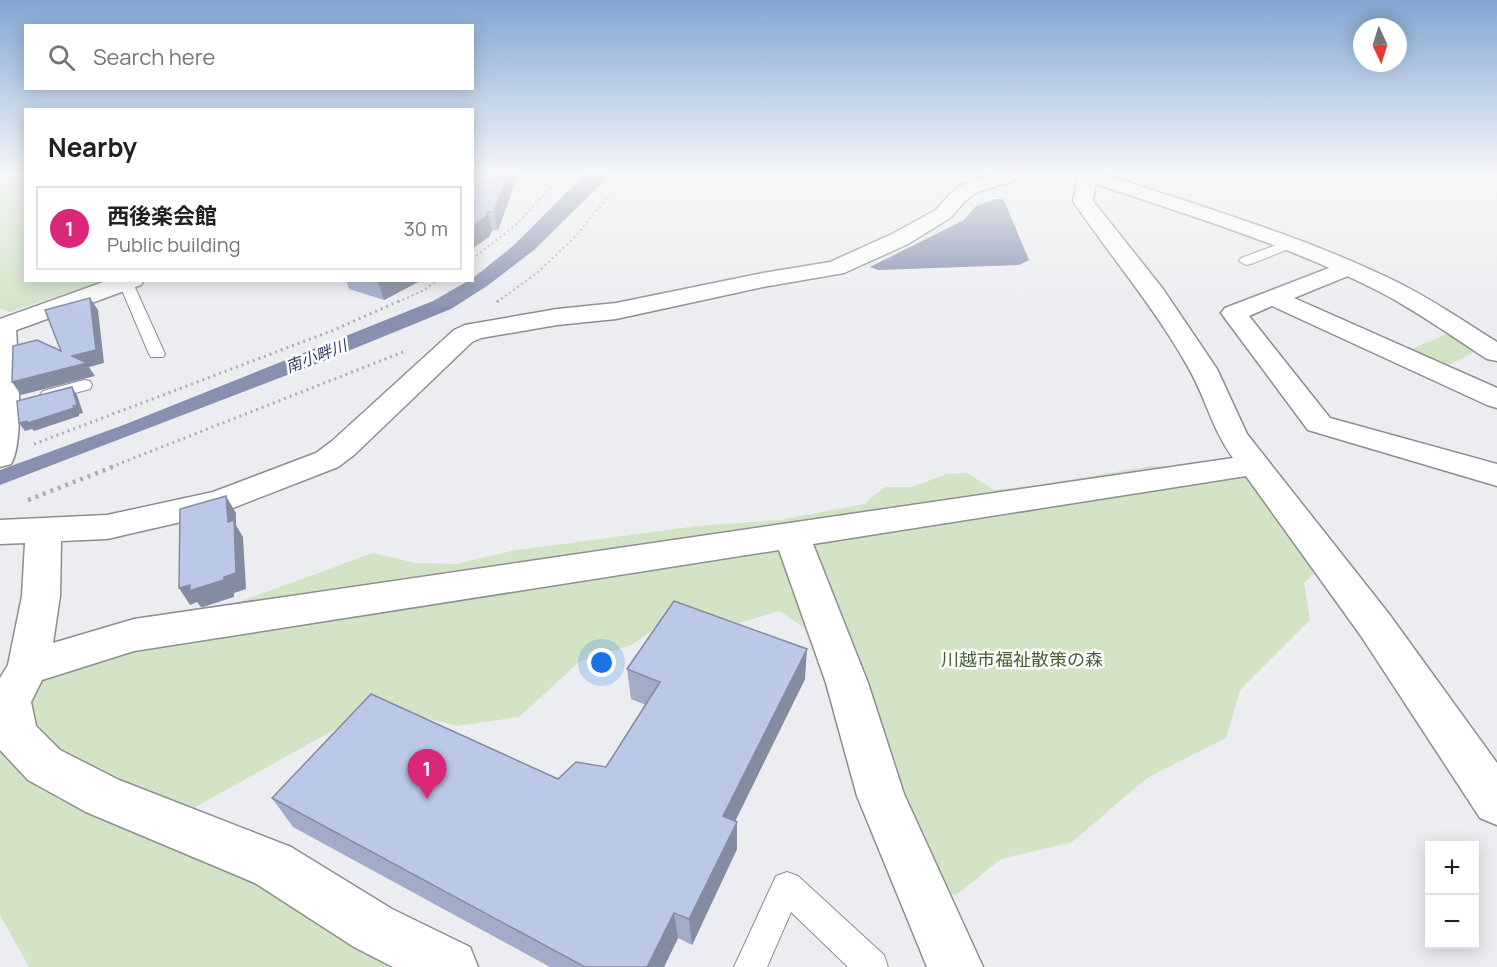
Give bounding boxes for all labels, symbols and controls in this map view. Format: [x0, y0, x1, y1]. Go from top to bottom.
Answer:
north arrow [1353, 18, 1407, 72]
search box [24, 24, 474, 90]
icon: search [45, 41, 78, 74]
text: Search here [93, 42, 215, 72]
text: Nearby [48, 129, 137, 165]
text: 西後楽会館 [107, 201, 217, 231]
text: 1 [65, 215, 74, 242]
text: 30 m [404, 215, 448, 242]
text: Public building [107, 231, 241, 258]
water label: 南小畔川 [282, 334, 352, 378]
park label: 川越市福祉散策の森 [941, 647, 1103, 671]
your location [587, 648, 616, 677]
pin: 1 [408, 750, 446, 799]
map controls [1425, 841, 1479, 949]
button: + [1425, 841, 1479, 895]
button: − [1425, 895, 1479, 949]

